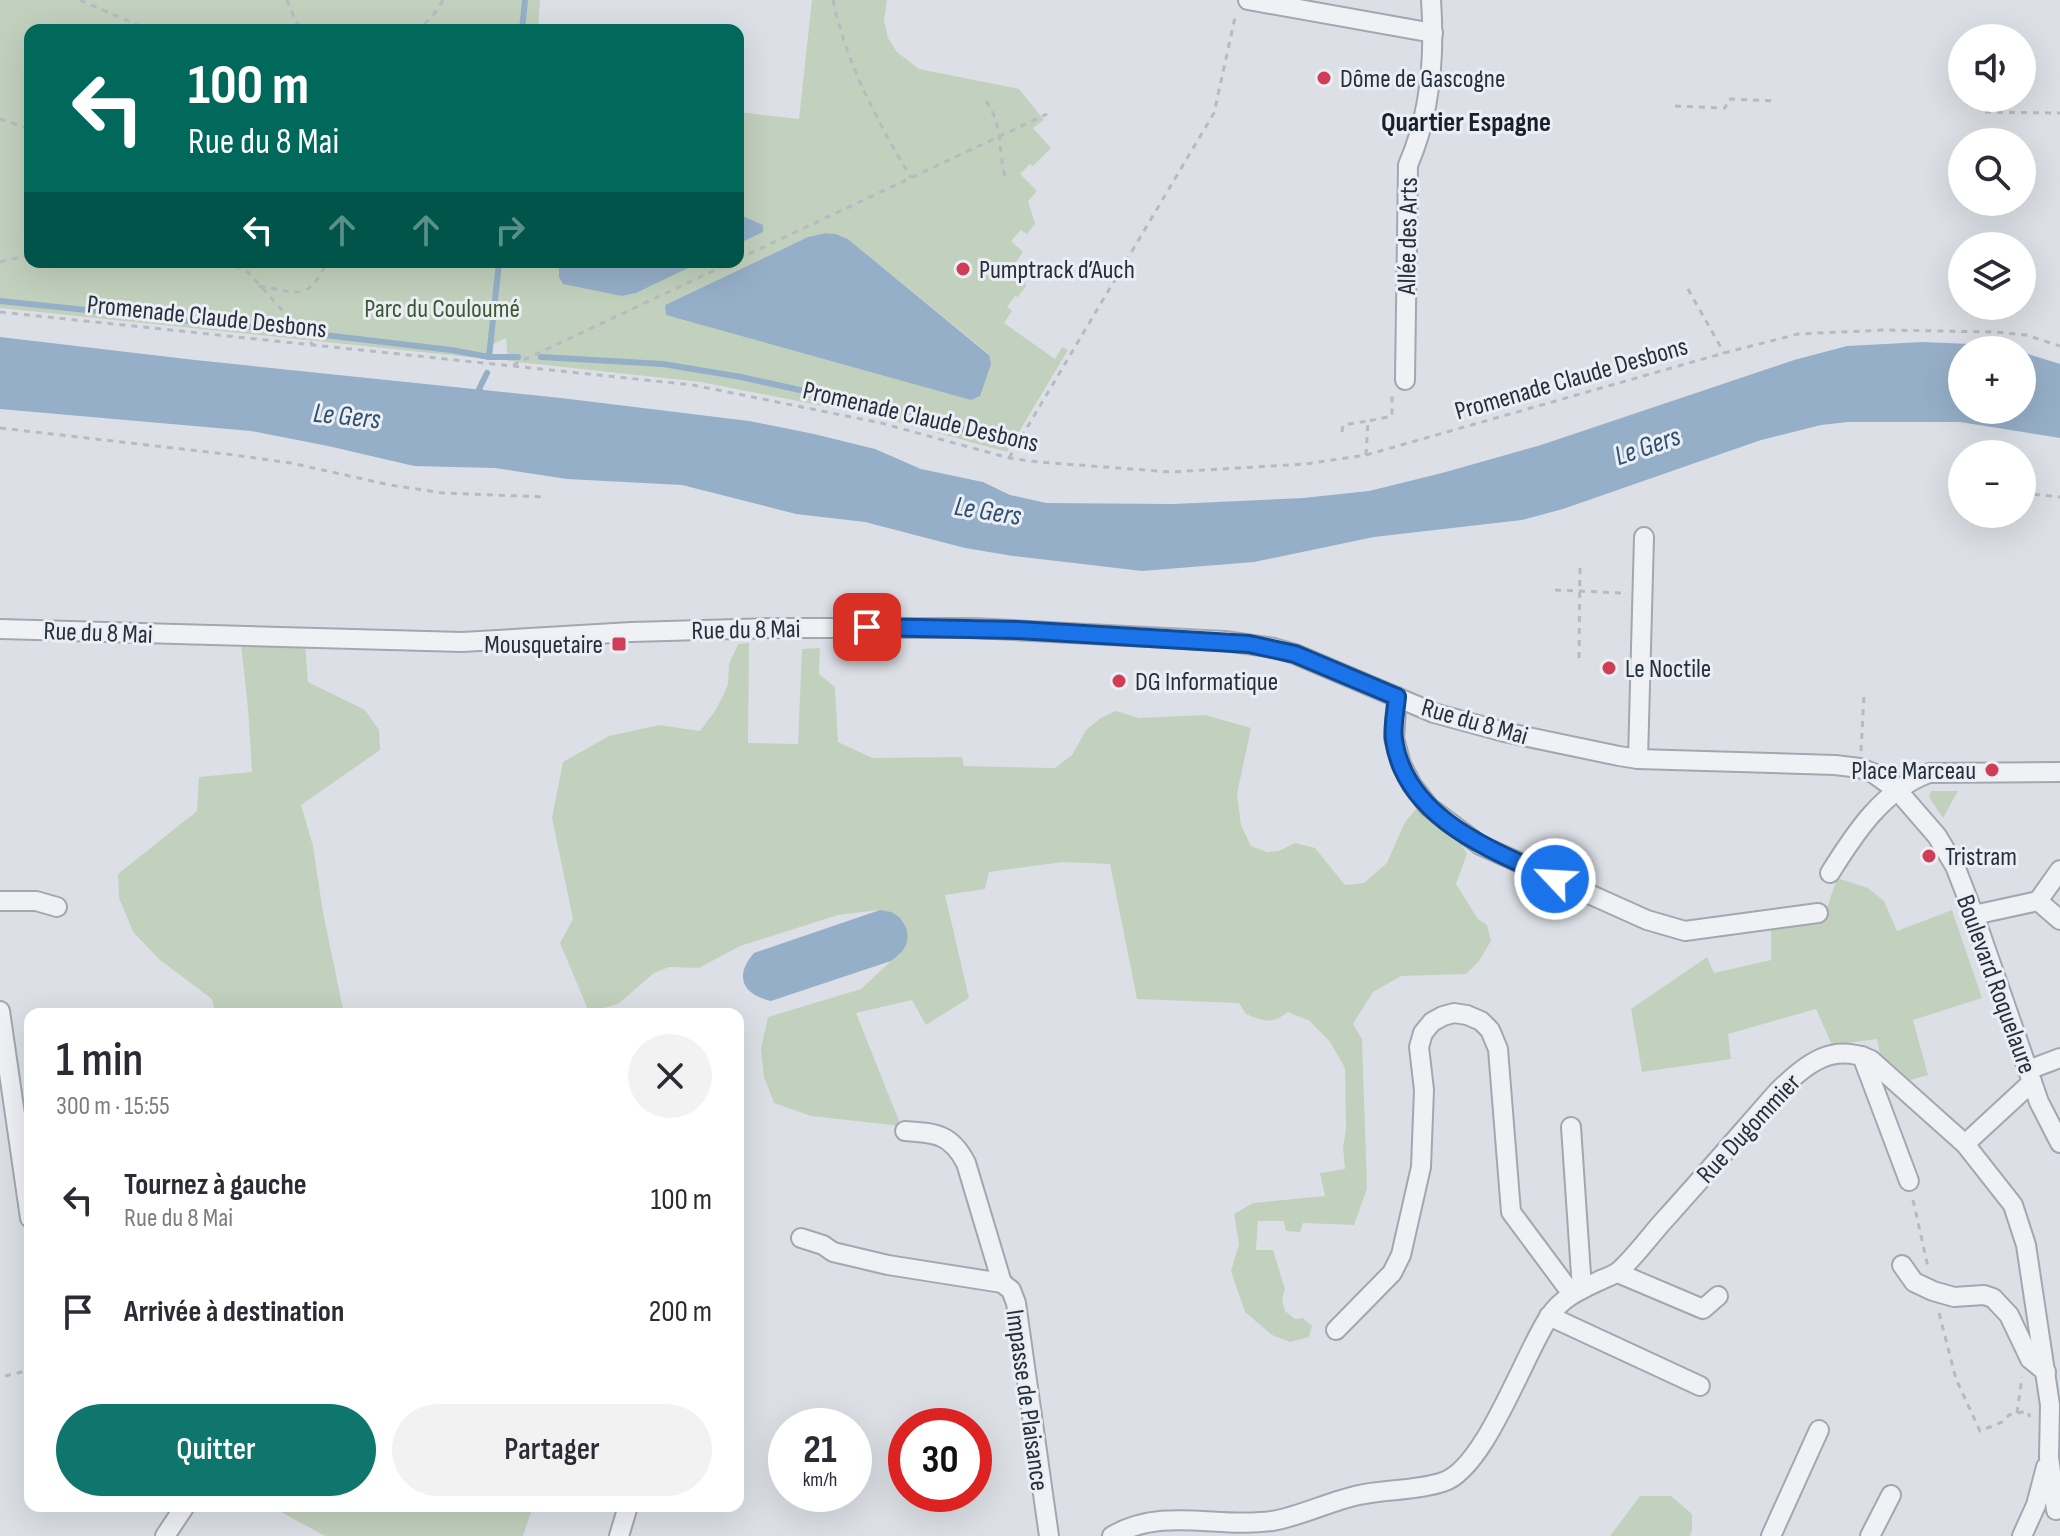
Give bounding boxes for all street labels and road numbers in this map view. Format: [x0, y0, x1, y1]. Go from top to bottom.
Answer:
street label: Allée des Arts [1392, 177, 1425, 296]
street label: Promenade Claude Desbons [85, 289, 328, 345]
street label: Promenade Claude Desbons [1451, 331, 1691, 428]
street label: Promenade Claude Desbons [800, 375, 1042, 460]
street label: Rue du 8 Mai [691, 614, 801, 647]
street label: Rue du 8 Mai [43, 616, 153, 651]
street label: Rue du 8 Mai [1418, 693, 1531, 752]
street label: Boulevard Roquelaure [1949, 891, 2042, 1078]
street label: Rue Dugommier [1691, 1067, 1808, 1190]
street label: Impasse de Plaisance [998, 1308, 1055, 1493]

